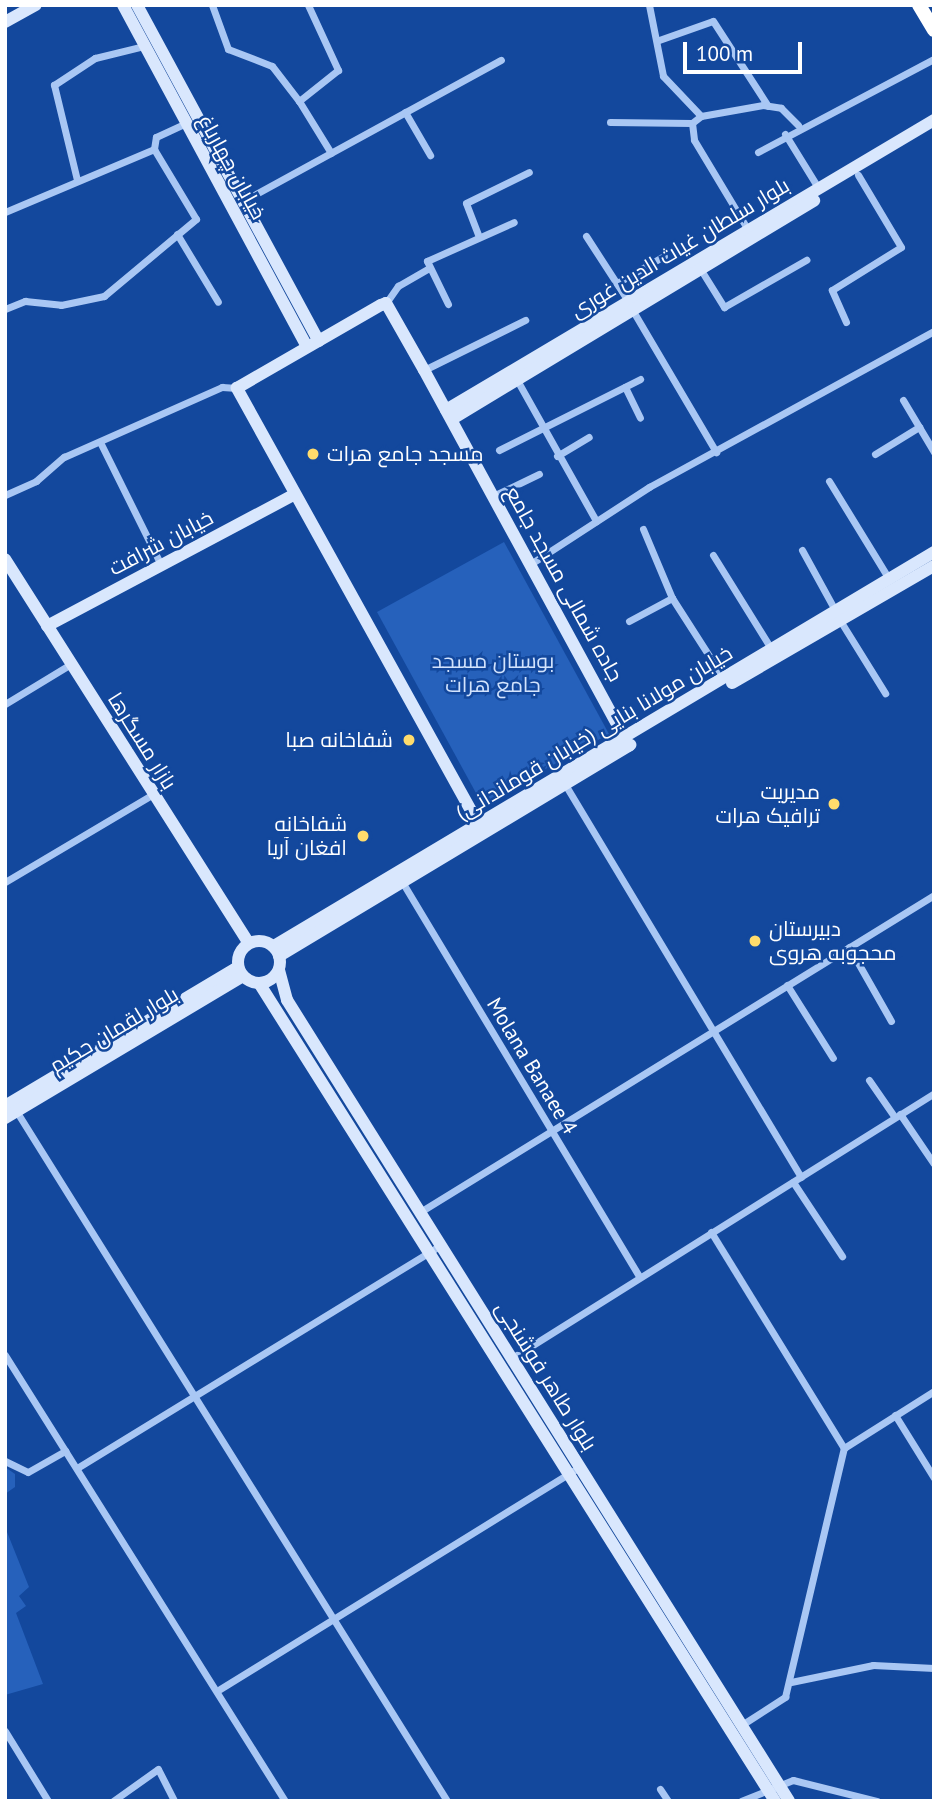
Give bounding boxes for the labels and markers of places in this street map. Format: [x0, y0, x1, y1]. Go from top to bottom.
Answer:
place label: مسجد جامع هرات [327, 441, 483, 467]
marker: مسجد جامع هرات [305, 446, 321, 462]
place label: شفاخانه صبا [285, 727, 393, 753]
marker: شفاخانه صبا [399, 730, 419, 750]
place label: مدیریت ترافیک هرات [716, 779, 820, 829]
marker: مدیریت ترافیک هرات [826, 796, 842, 812]
place label: شفاخانه افغان آریا [266, 811, 347, 861]
marker: شفاخانه افغان آریا [353, 826, 373, 846]
place label: دبیرستان محجوبه هروی [769, 916, 897, 966]
marker: دبیرستان محجوبه هروی [747, 933, 763, 949]

